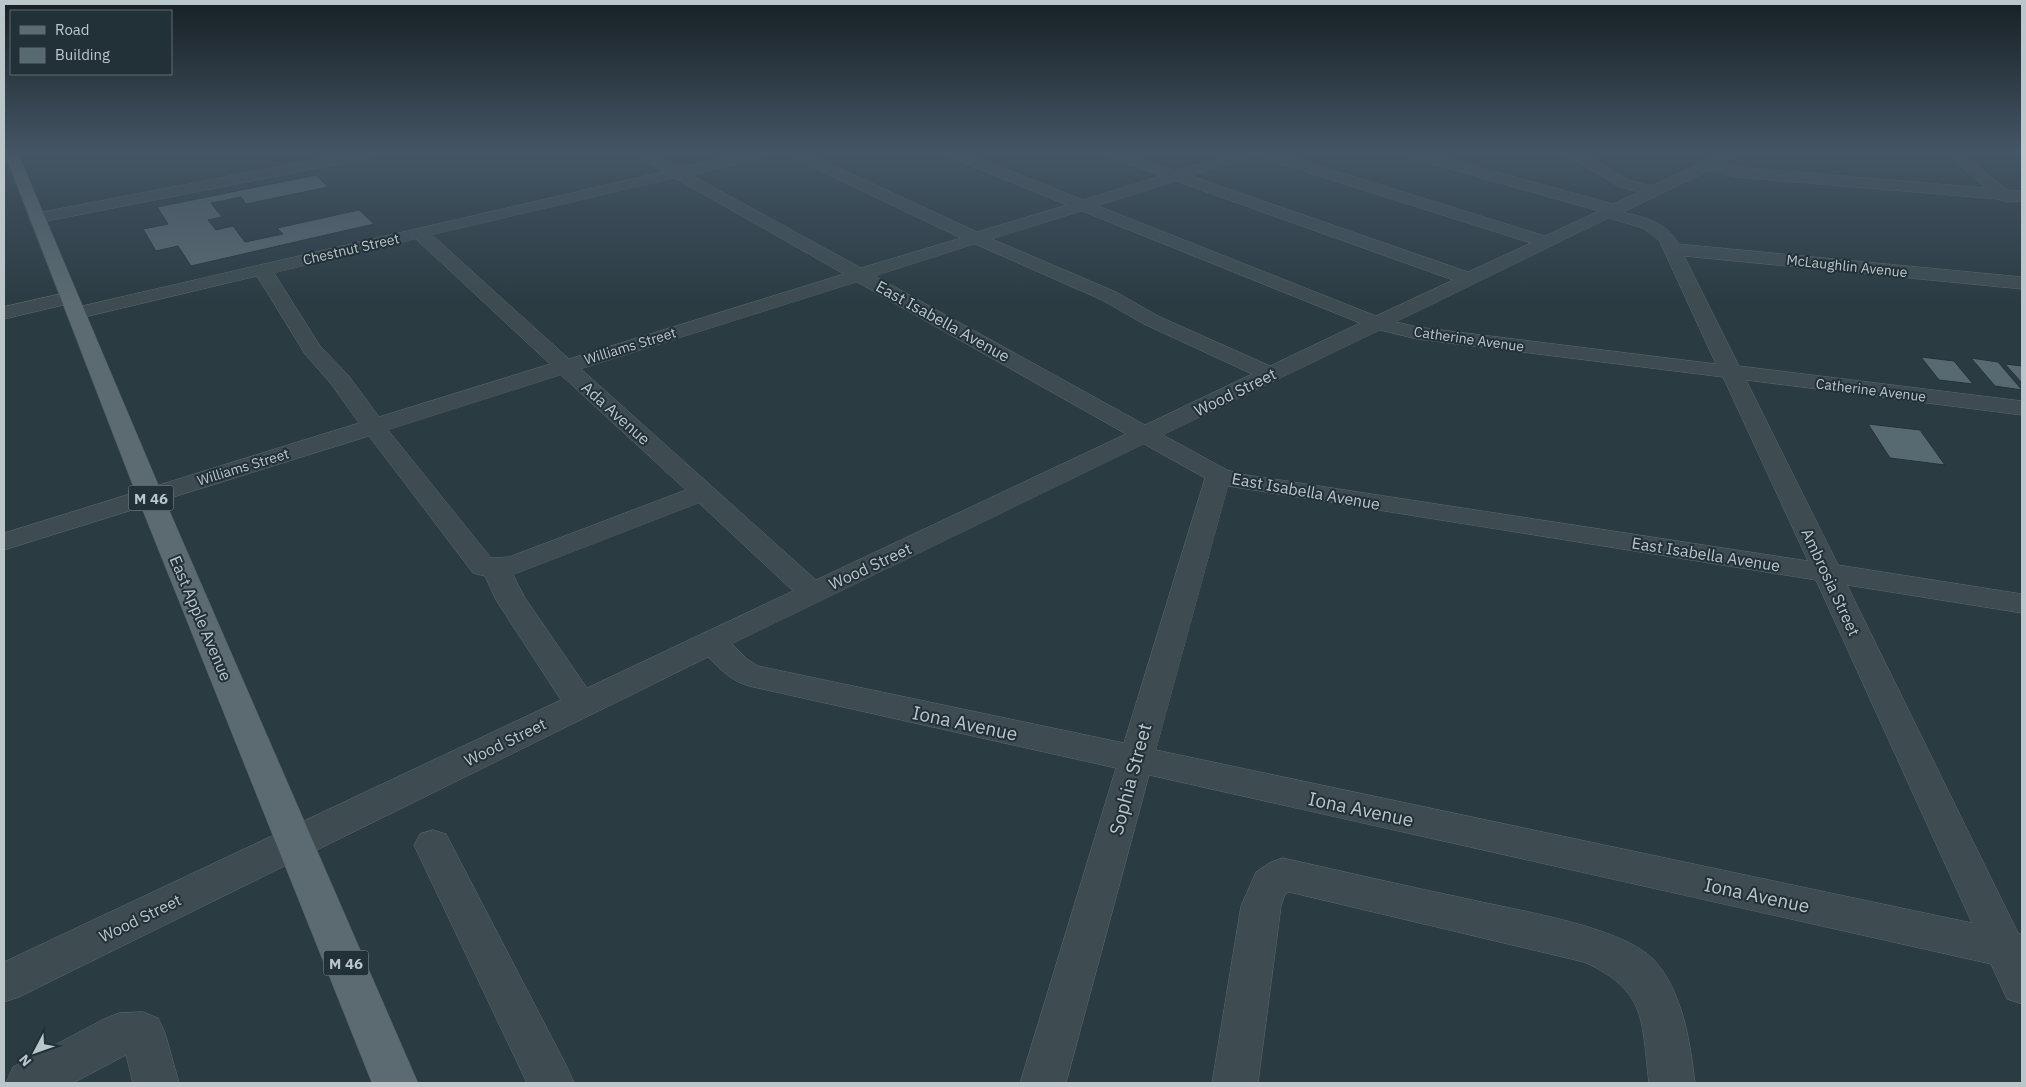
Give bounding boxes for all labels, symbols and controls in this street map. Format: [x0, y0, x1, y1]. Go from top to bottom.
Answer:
legend [10, 10, 172, 75]
text: Road [55, 20, 90, 39]
text: Building [55, 45, 110, 64]
street label: Chestnut Street [301, 229, 401, 269]
street label: McLaughlin Avenue [1786, 251, 1909, 281]
street label: East Isabella Avenue [873, 276, 1014, 366]
street label: Catherine Avenue [1413, 322, 1526, 356]
street label: Williams Street [582, 323, 678, 369]
street label: Wood Street [1191, 364, 1279, 420]
street label: Catherine Avenue [1815, 374, 1928, 406]
street label: Ada Avenue [578, 377, 655, 449]
street label: Williams Street [195, 444, 291, 490]
street label: East Isabella Avenue [1230, 468, 1382, 514]
road number: M 46 [128, 486, 174, 510]
street label: Ambrosia Street [1797, 525, 1865, 639]
street label: East Isabella Avenue [1630, 532, 1782, 576]
street label: Wood Street [825, 538, 915, 594]
street label: East Apple Avenue [166, 552, 236, 684]
street label: Iona Avenue [910, 700, 1020, 746]
street label: Wood Street [461, 714, 549, 770]
street label: Sophia Street [1104, 720, 1156, 838]
street label: Iona Avenue [1306, 786, 1416, 832]
street label: Iona Avenue [1702, 872, 1812, 918]
street label: Wood Street [96, 890, 184, 946]
road number: M 46 [324, 950, 368, 976]
north arrow [10, 1027, 60, 1077]
text: N [15, 1051, 35, 1070]

